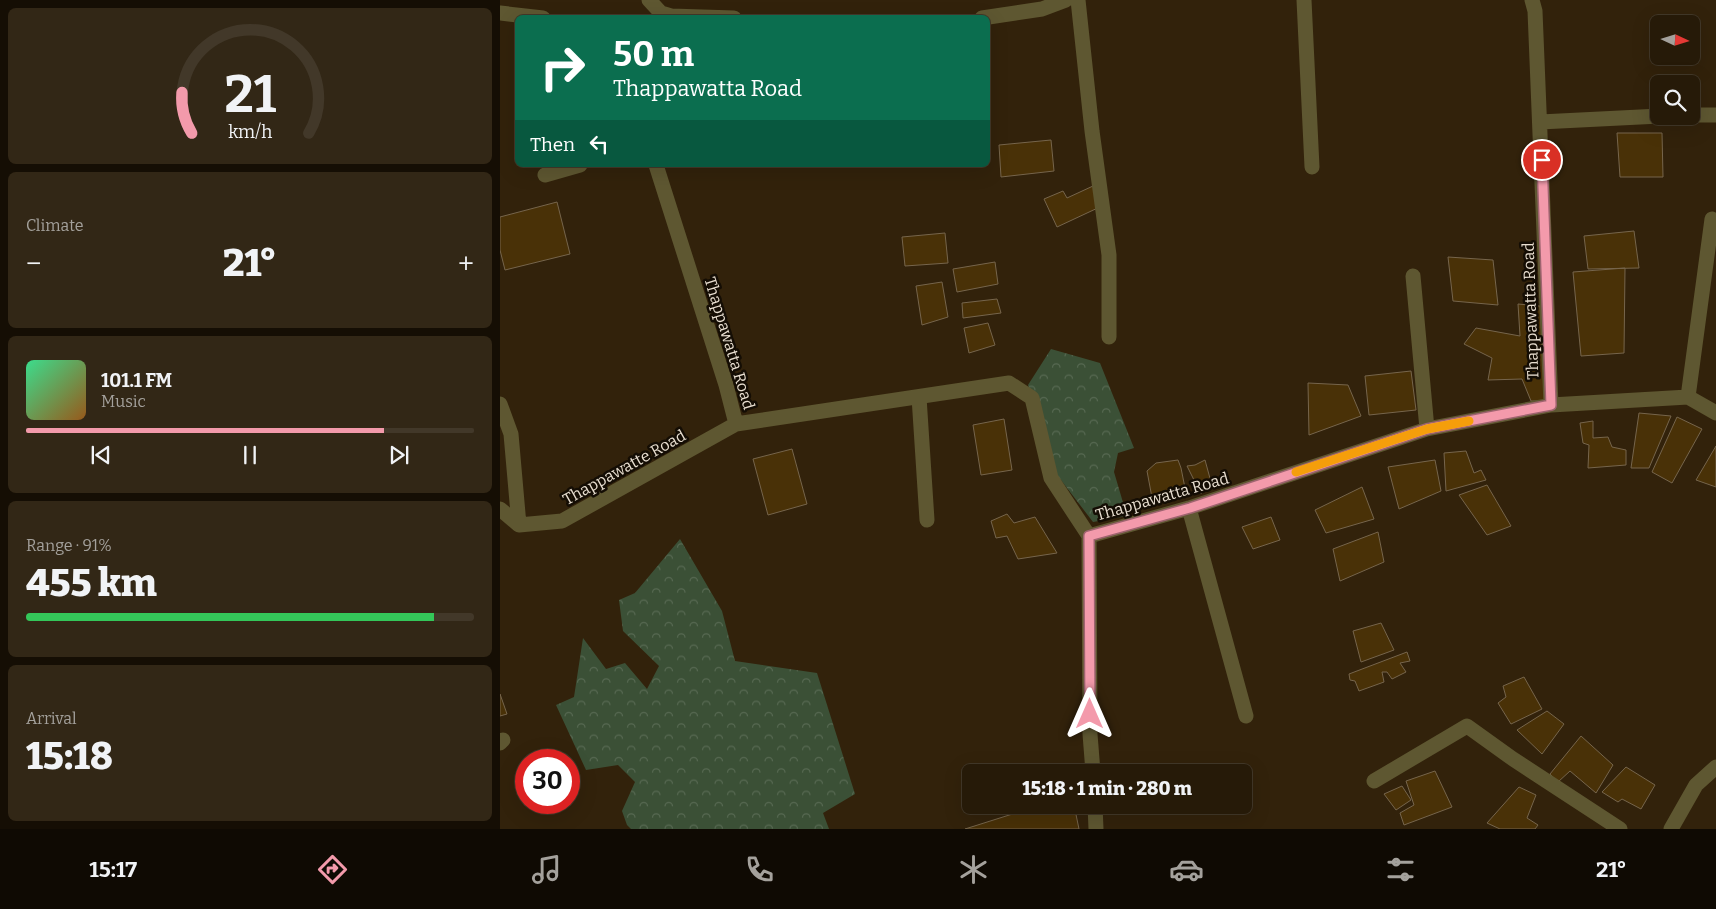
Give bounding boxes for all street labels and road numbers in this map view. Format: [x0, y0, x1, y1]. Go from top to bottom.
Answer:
street label: Thappawatta Road [1519, 241, 1542, 380]
street label: Thappawatta Road [700, 275, 759, 412]
street label: Thappawatte Road [560, 426, 689, 509]
street label: Thappawatta Road [1093, 468, 1231, 525]

